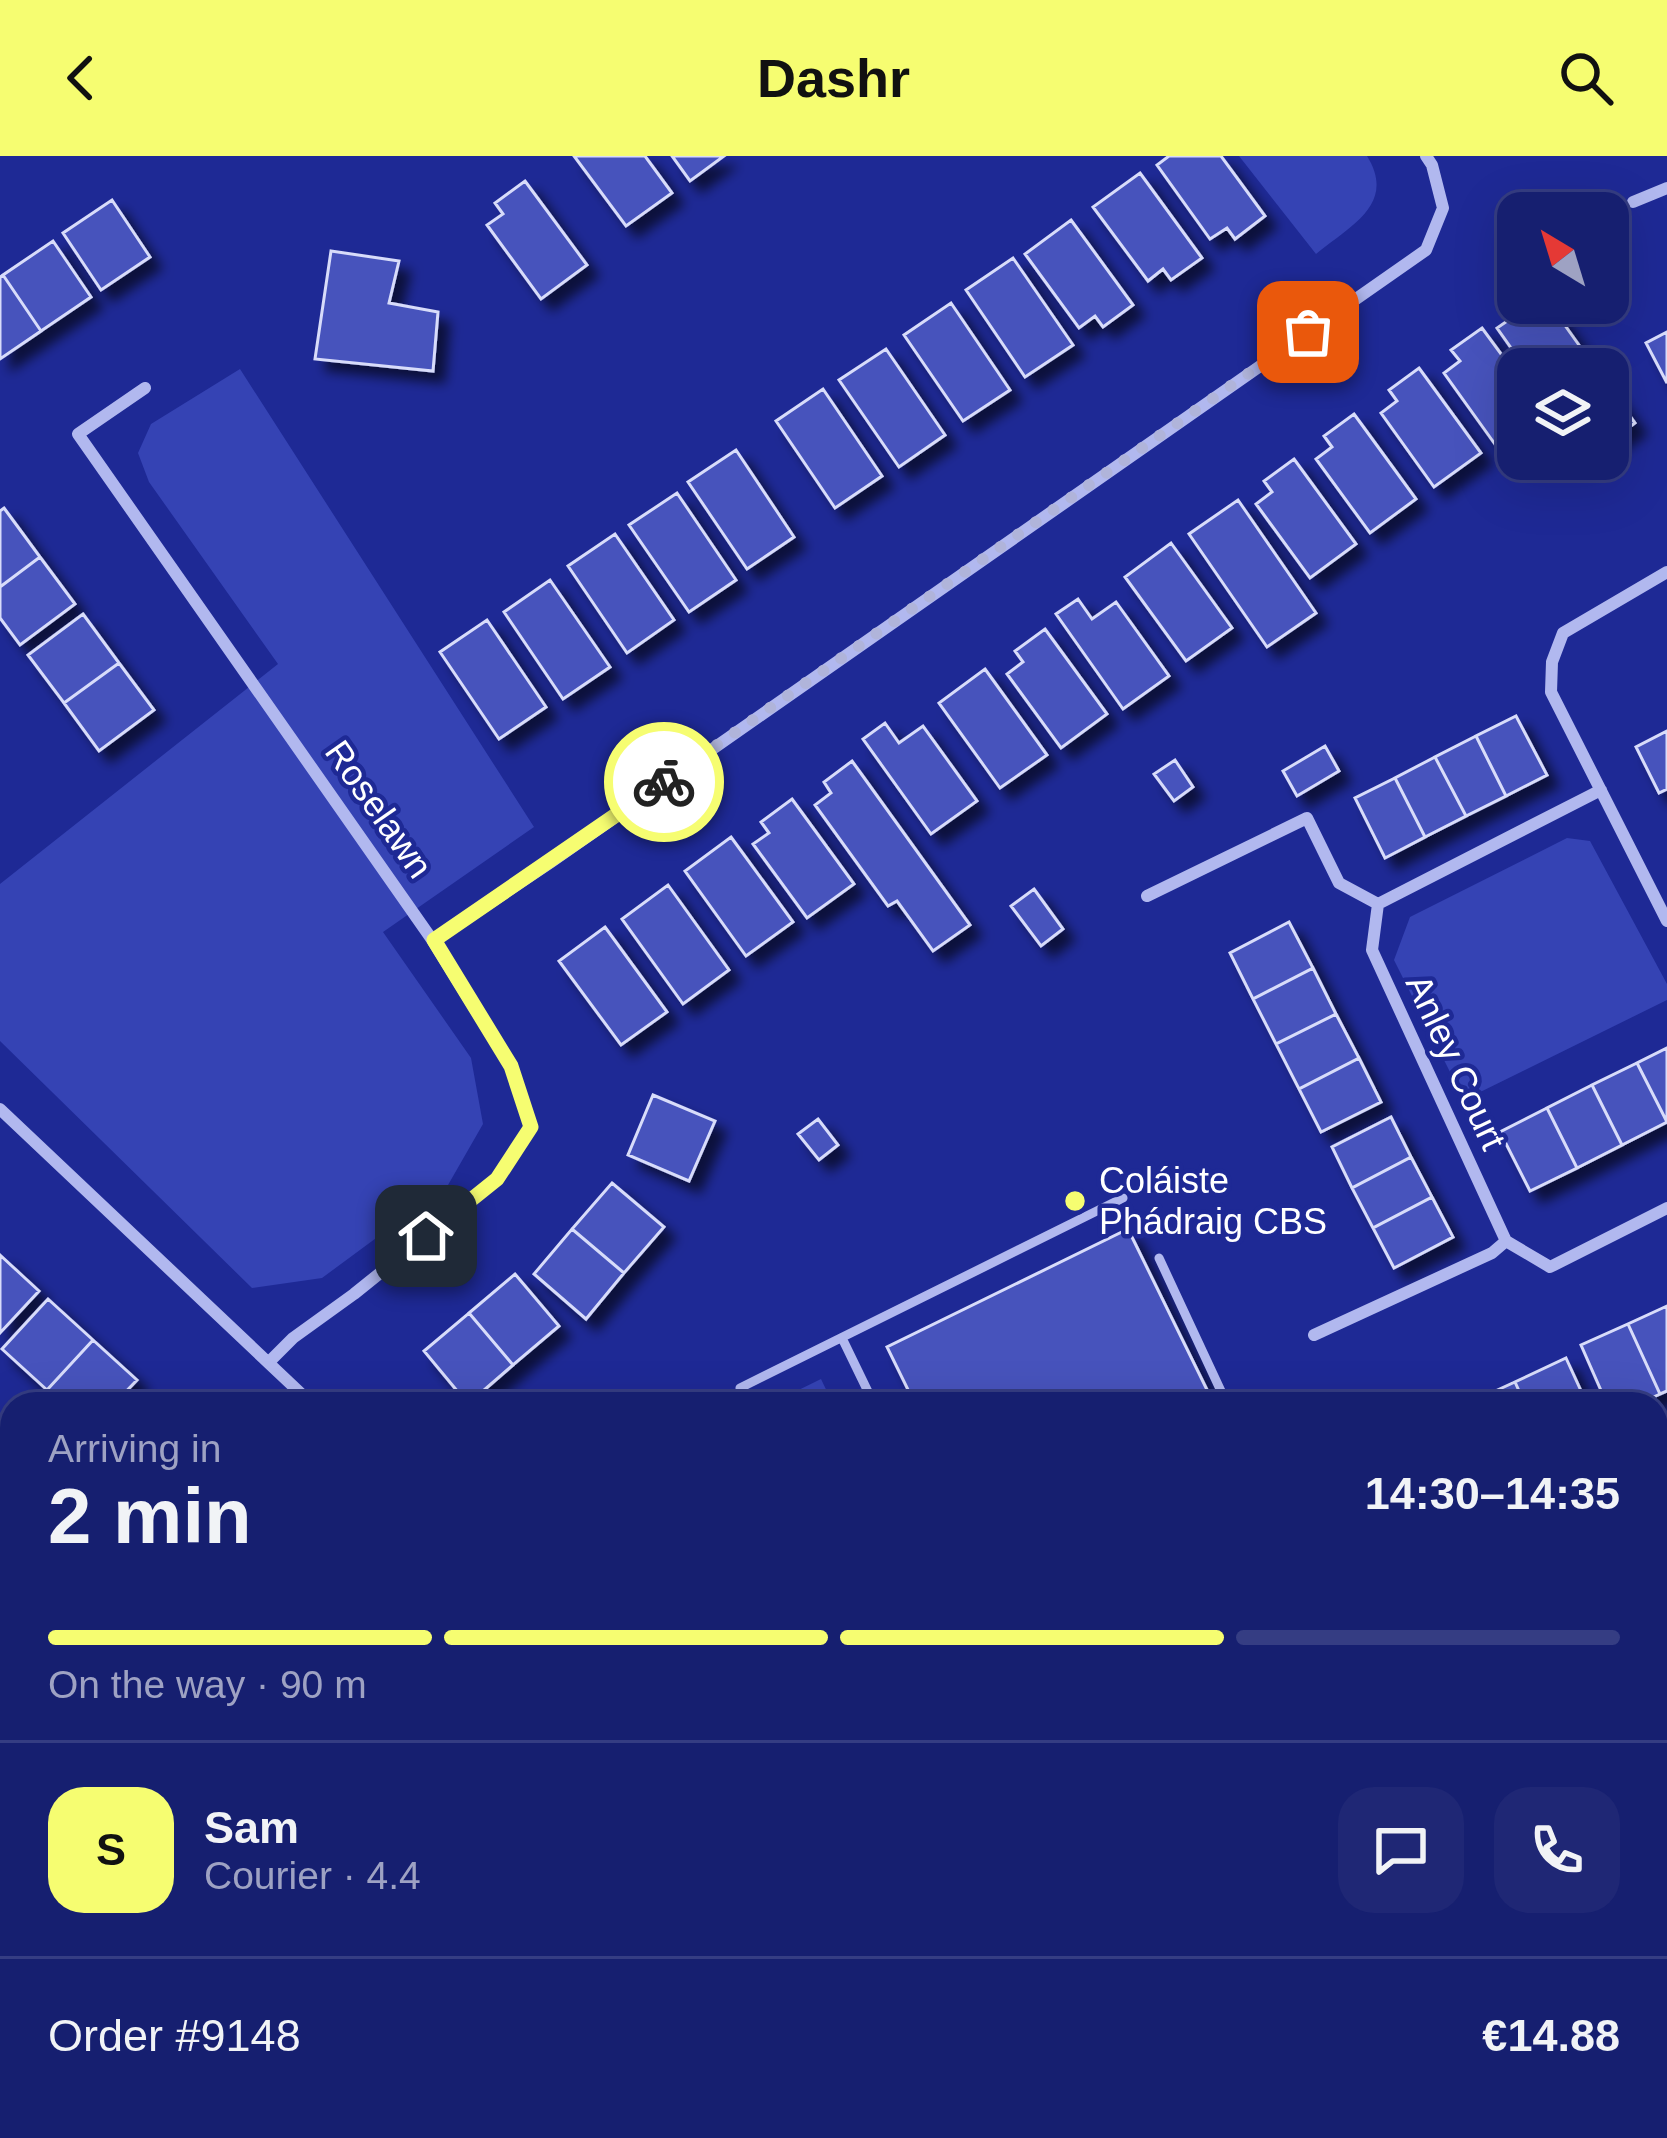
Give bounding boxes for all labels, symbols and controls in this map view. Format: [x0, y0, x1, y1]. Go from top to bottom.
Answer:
icon: back [48, 45, 114, 111]
icon: search [1553, 45, 1619, 111]
text: Dashr [757, 48, 910, 108]
north arrow [1497, 192, 1629, 324]
map controls [1497, 192, 1629, 480]
pin [1257, 281, 1359, 383]
icon: bag [1275, 299, 1341, 365]
button: layers [1497, 348, 1629, 480]
courier [604, 722, 724, 842]
street label: Roselawn [317, 732, 441, 886]
icon: bike [631, 749, 697, 815]
street label: Anley Court [1398, 968, 1514, 1156]
place label: Coláiste Phádraig CBS [1099, 1160, 1327, 1242]
pin [375, 1185, 477, 1287]
marker: Coláiste Phádraig CBS [1062, 1188, 1088, 1214]
icon: home [393, 1203, 459, 1269]
text: Arriving in [48, 1427, 221, 1470]
text: 14:30–14:35 [1365, 1468, 1620, 1519]
text: 2 min [48, 1472, 252, 1560]
text: On the way · 90 m [48, 1663, 367, 1706]
button: chat [1338, 1787, 1464, 1913]
button: phone [1494, 1787, 1620, 1913]
text: Sam [204, 1802, 299, 1853]
text: S [96, 1824, 126, 1875]
text: Courier · 4.4 [204, 1854, 421, 1897]
text: Order #9148 [48, 2010, 301, 2061]
text: €14.88 [1482, 2010, 1620, 2061]

